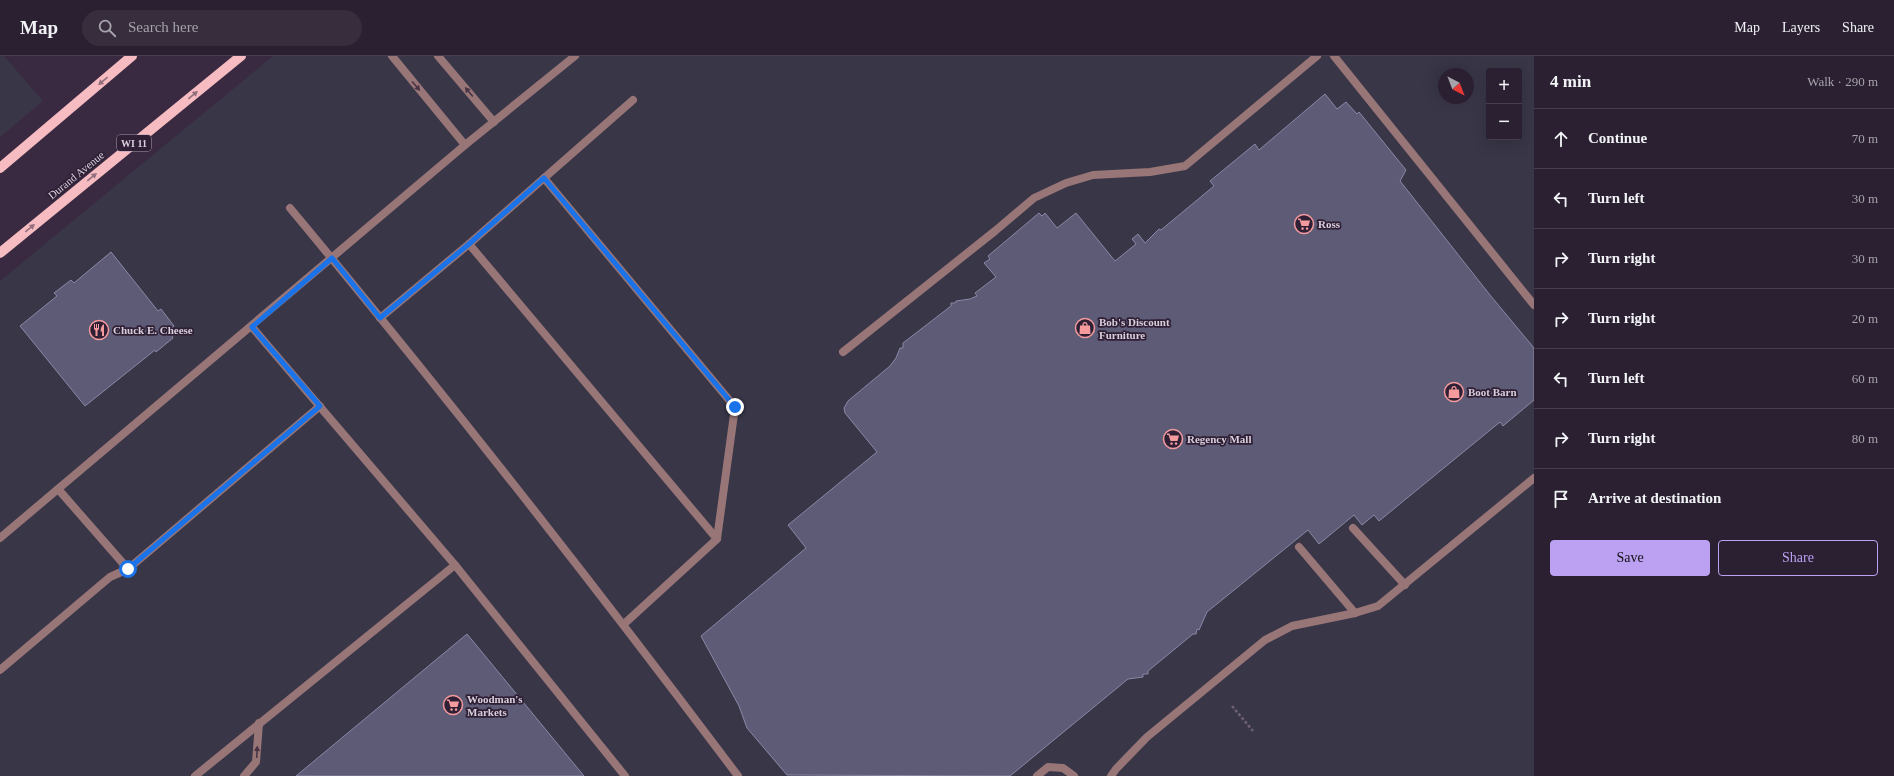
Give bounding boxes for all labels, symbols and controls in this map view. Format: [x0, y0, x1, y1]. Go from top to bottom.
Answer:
search box [82, 10, 362, 46]
text: Map [20, 17, 58, 38]
icon: search [96, 17, 118, 39]
text: Search here [128, 19, 198, 35]
text: Map [1734, 20, 1760, 35]
text: Layers [1782, 20, 1820, 35]
text: Share [1842, 20, 1874, 35]
north arrow [1438, 68, 1474, 104]
map controls [1486, 68, 1522, 140]
button: + [1486, 68, 1522, 104]
text: 4 min [1550, 72, 1591, 91]
text: Walk · 290 m [1807, 74, 1878, 89]
one-way arrow [97, 77, 108, 86]
one-way arrow [412, 81, 421, 91]
one-way arrow [464, 87, 473, 98]
one-way arrow [188, 91, 199, 100]
button: − [1486, 104, 1522, 140]
icon: ahead [1550, 128, 1572, 150]
text: Continue [1588, 130, 1647, 146]
text: 70 m [1852, 131, 1878, 146]
road number: WI 11 [117, 135, 151, 151]
street label: Durand Avenue [46, 149, 106, 201]
one-way arrow [87, 173, 98, 182]
icon: left [1550, 188, 1572, 210]
text: Turn left [1588, 190, 1645, 206]
text: 30 m [1852, 191, 1878, 206]
supermarket icon: Ross [1293, 213, 1315, 235]
place label: Ross [1318, 218, 1341, 230]
one-way arrow [25, 224, 36, 232]
icon: right [1550, 248, 1572, 270]
text: Turn right [1588, 250, 1655, 266]
text: 30 m [1852, 251, 1878, 266]
icon: right [1550, 308, 1572, 330]
text: Turn right [1588, 310, 1655, 326]
text: 20 m [1852, 311, 1878, 326]
place label: Bob's Discount Furniture [1099, 316, 1170, 341]
shop icon: Bob's Discount Furniture [1074, 317, 1096, 339]
restaurant icon: Chuck E. Cheese [88, 319, 110, 341]
place label: Chuck E. Cheese [113, 324, 193, 336]
icon: left [1550, 368, 1572, 390]
text: Turn left [1588, 370, 1645, 386]
text: 60 m [1852, 371, 1878, 386]
shop icon: Boot Barn [1443, 381, 1465, 403]
place label: Boot Barn [1468, 386, 1517, 398]
route end [726, 398, 744, 416]
supermarket icon: Regency Mall [1162, 428, 1184, 450]
icon: right [1550, 428, 1572, 450]
text: Turn right [1588, 430, 1655, 446]
text: 80 m [1852, 431, 1878, 446]
place label: Regency Mall [1187, 433, 1251, 445]
icon: arrive [1550, 488, 1572, 510]
text: Arrive at destination [1588, 490, 1721, 506]
button: Save [1550, 540, 1710, 576]
button: Share [1718, 540, 1878, 576]
route start [119, 560, 137, 578]
place label: Woodman's Markets [467, 693, 523, 718]
supermarket icon: Woodman's Markets [442, 694, 464, 716]
one-way arrow [254, 745, 260, 758]

